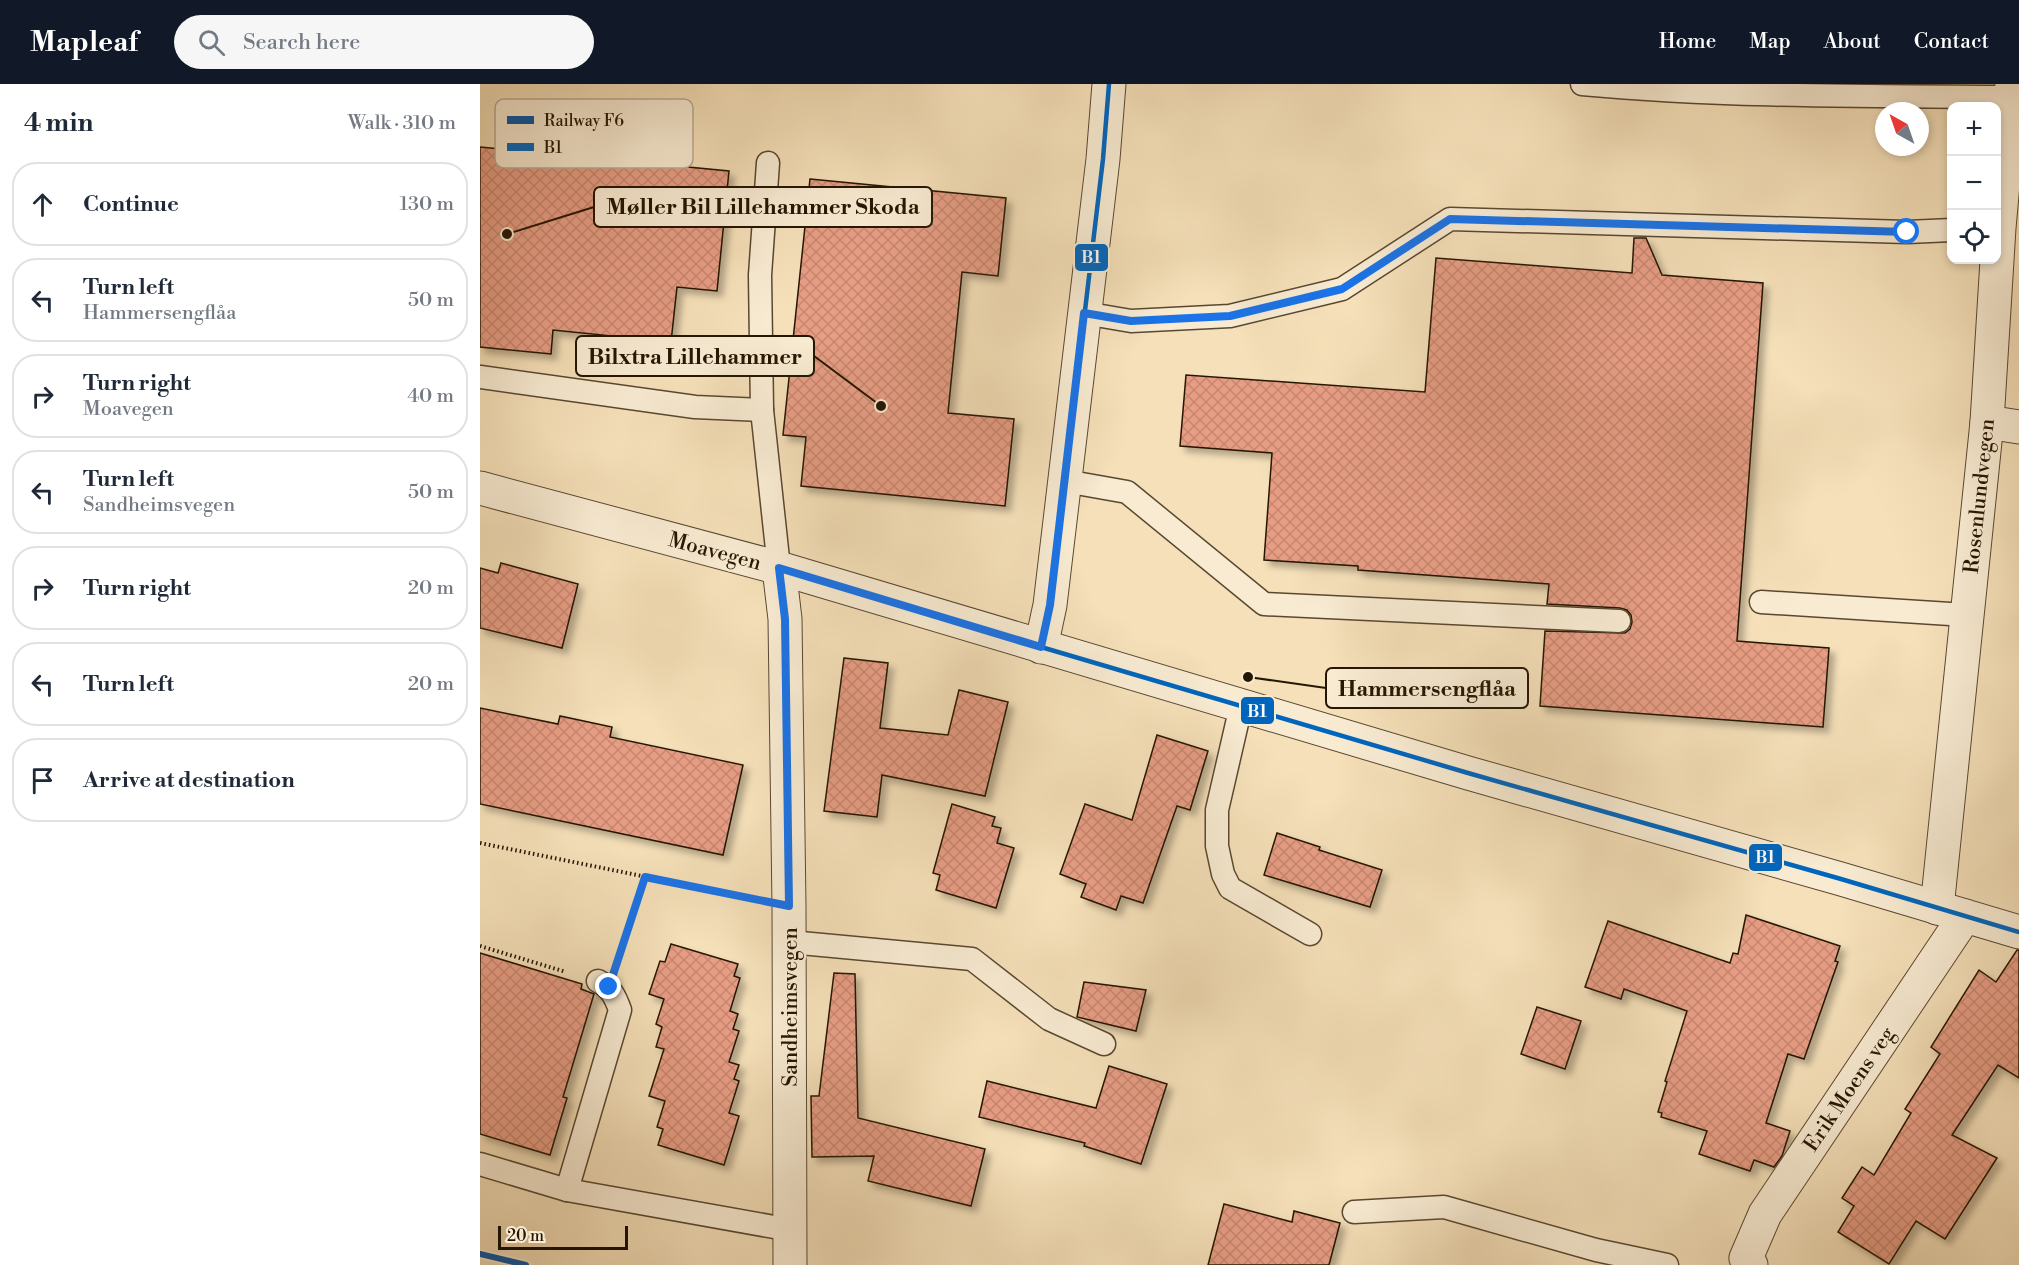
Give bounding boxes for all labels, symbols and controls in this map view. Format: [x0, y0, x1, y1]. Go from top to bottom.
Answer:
search box [174, 15, 594, 69]
text: Mapleaf [30, 25, 138, 60]
icon: search [195, 26, 228, 59]
text: Search here [243, 29, 360, 56]
text: Home [1659, 29, 1716, 55]
text: Map [1749, 29, 1791, 55]
text: About [1824, 29, 1881, 55]
text: Contact [1914, 29, 1989, 55]
legend [495, 99, 693, 168]
north arrow [1875, 102, 1929, 156]
map controls [1947, 102, 2001, 264]
button: + [1947, 102, 2001, 156]
text: 4 min [24, 107, 94, 139]
text: Walk · 310 m [348, 111, 456, 136]
text: Railway F6 [544, 111, 624, 131]
text: B1 [543, 138, 562, 158]
button: − [1947, 156, 2001, 210]
callout: Møller Bil Lillehammer Skoda [594, 187, 932, 227]
icon: ahead [26, 188, 59, 221]
text: Continue [83, 191, 179, 218]
text: 130 m [399, 192, 454, 217]
text: Møller Bil Lillehammer Skoda [606, 194, 921, 221]
button: locate [1947, 210, 2001, 264]
route start [1893, 218, 1919, 244]
line badge: B1 [1074, 243, 1109, 272]
text: B1 [1081, 248, 1101, 268]
text: Turn left [83, 274, 174, 301]
icon: left [26, 284, 59, 317]
text: 50 m [408, 288, 454, 313]
text: Hammersengflåa [83, 301, 236, 326]
callout: Bilxtra Lillehammer [576, 336, 814, 376]
text: Bilxtra Lillehammer [588, 344, 802, 371]
text: Turn right [83, 370, 191, 397]
icon: right [26, 380, 59, 413]
text: 40 m [407, 384, 454, 409]
text: Moavegen [83, 397, 174, 422]
street label: Rosenlundvegen [1959, 417, 2001, 575]
text: Turn left [83, 466, 174, 493]
icon: left [26, 476, 59, 509]
text: 50 m [408, 480, 454, 505]
text: Sandheimsvegen [83, 493, 235, 518]
street label: Moavegen [665, 527, 765, 577]
icon: right [26, 572, 59, 605]
text: Turn right [83, 575, 191, 602]
text: 20 m [408, 576, 454, 601]
icon: left [26, 668, 59, 701]
callout: Hammersengflåa [1326, 668, 1528, 708]
text: Turn left [83, 671, 174, 698]
text: 20 m [408, 672, 454, 697]
text: Hammersengflåa [1338, 676, 1517, 703]
line badge: B1 [1240, 696, 1275, 725]
text: B1 [1247, 702, 1267, 722]
icon: arrive [26, 764, 59, 797]
text: Arrive at destination [83, 767, 295, 794]
line badge: B1 [1748, 843, 1783, 872]
text: B1 [1755, 848, 1775, 868]
street label: Sandheimsvegen [778, 927, 804, 1087]
route end [595, 973, 621, 999]
street label: Erik Moens veg [1799, 1022, 1901, 1157]
scale bar [498, 1223, 628, 1250]
text: 20 m [507, 1226, 544, 1246]

